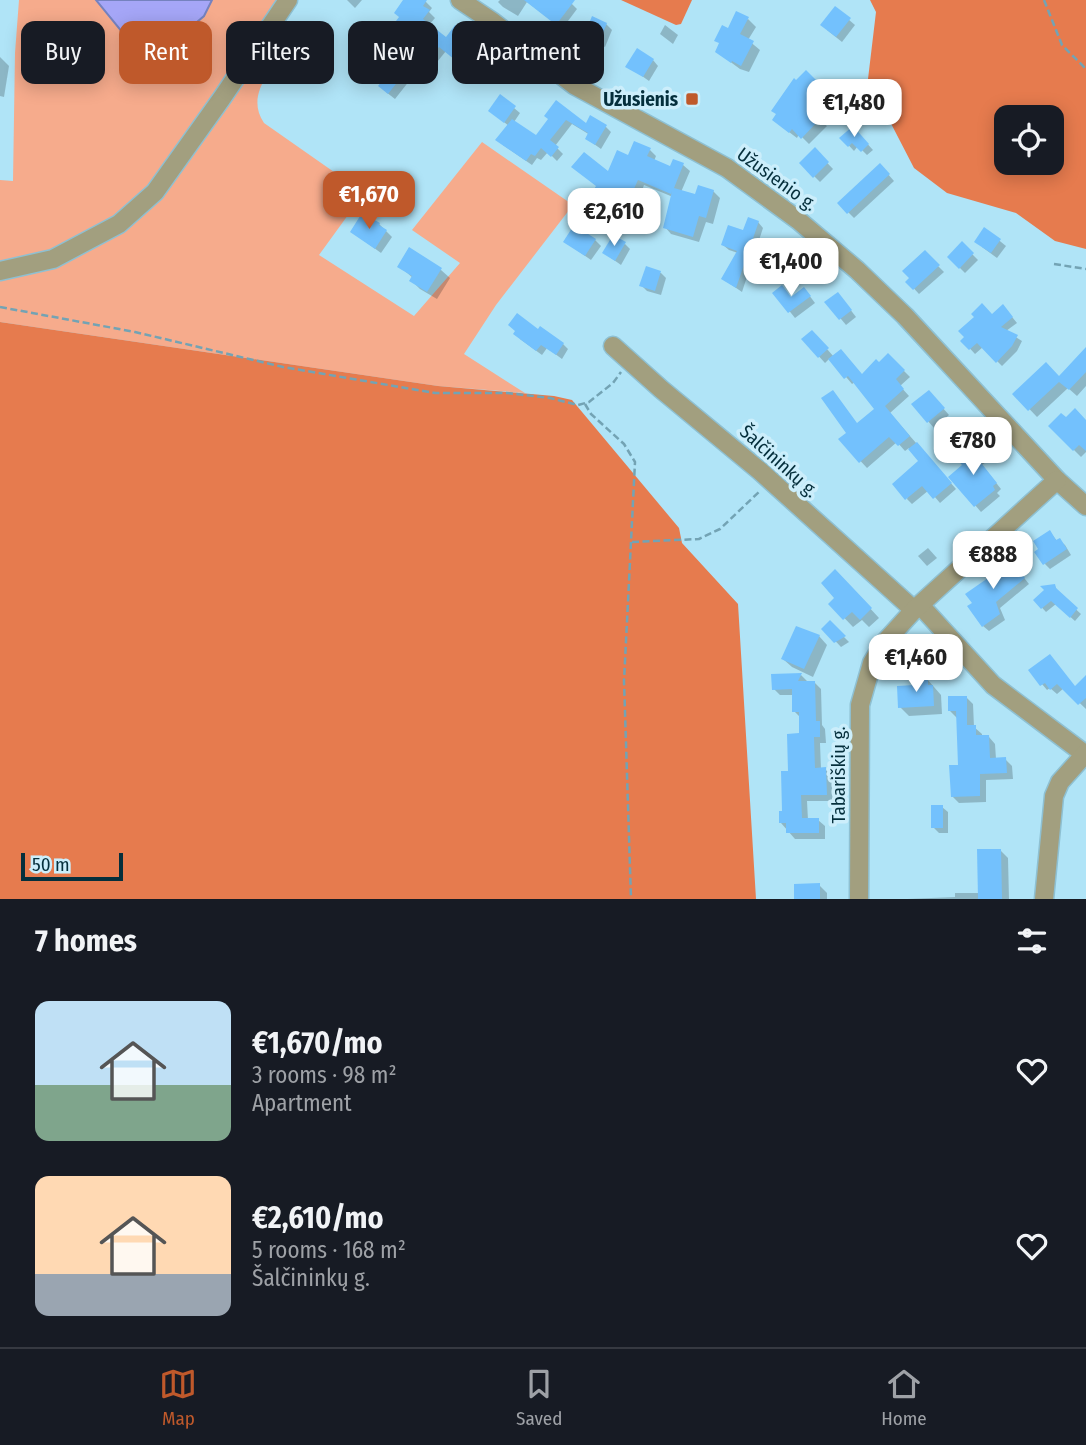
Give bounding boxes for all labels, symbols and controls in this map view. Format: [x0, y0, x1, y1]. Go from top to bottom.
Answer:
chip: Buy [21, 21, 105, 84]
chip: Rent [119, 21, 212, 84]
chip: Filters [226, 21, 334, 84]
chip: New [348, 21, 438, 84]
chip: Apartment [452, 21, 604, 84]
pin: €1,480 [797, 80, 911, 139]
place label: Užusienis [603, 88, 679, 111]
text: €1,480 [823, 88, 885, 116]
marker: Užusienis [684, 91, 700, 107]
map controls [994, 105, 1064, 175]
button: locate [994, 105, 1064, 175]
street label: Užusienio g. [733, 142, 821, 216]
pin: €1,670 [312, 172, 426, 231]
text: €1,670 [339, 180, 399, 208]
pin: €2,610 [557, 188, 671, 248]
text: €2,610 [584, 197, 644, 225]
pin: €1,400 [734, 238, 848, 298]
text: €1,400 [760, 247, 823, 275]
pin: €780 [932, 418, 1014, 477]
street label: Šalčininkų g. [735, 420, 823, 502]
text: €780 [950, 426, 996, 454]
pin: €888 [952, 532, 1034, 591]
text: €888 [969, 540, 1017, 568]
pin: €1,460 [859, 634, 973, 694]
text: €1,460 [885, 643, 947, 671]
street label: Tabariškių g. [827, 727, 850, 823]
scale bar [21, 850, 122, 882]
text: 50 m [32, 853, 70, 876]
icon: filters [1013, 922, 1051, 960]
text: 7 homes [35, 923, 137, 959]
text: €1,670/mo [252, 1025, 382, 1061]
icon: home [91, 1029, 175, 1113]
icon: heart [1013, 1052, 1051, 1090]
text: 3 rooms · 98 m² [252, 1061, 397, 1089]
text: Apartment [252, 1089, 352, 1117]
text: €2,610/mo [252, 1200, 383, 1236]
icon: home [91, 1204, 175, 1288]
icon: heart [1013, 1227, 1051, 1265]
text: 5 rooms · 168 m² [252, 1236, 406, 1264]
text: Šalčininkų g. [252, 1264, 370, 1292]
tab: Map [159, 1365, 197, 1430]
tab: Saved [516, 1365, 562, 1430]
tab: Home [881, 1365, 927, 1430]

